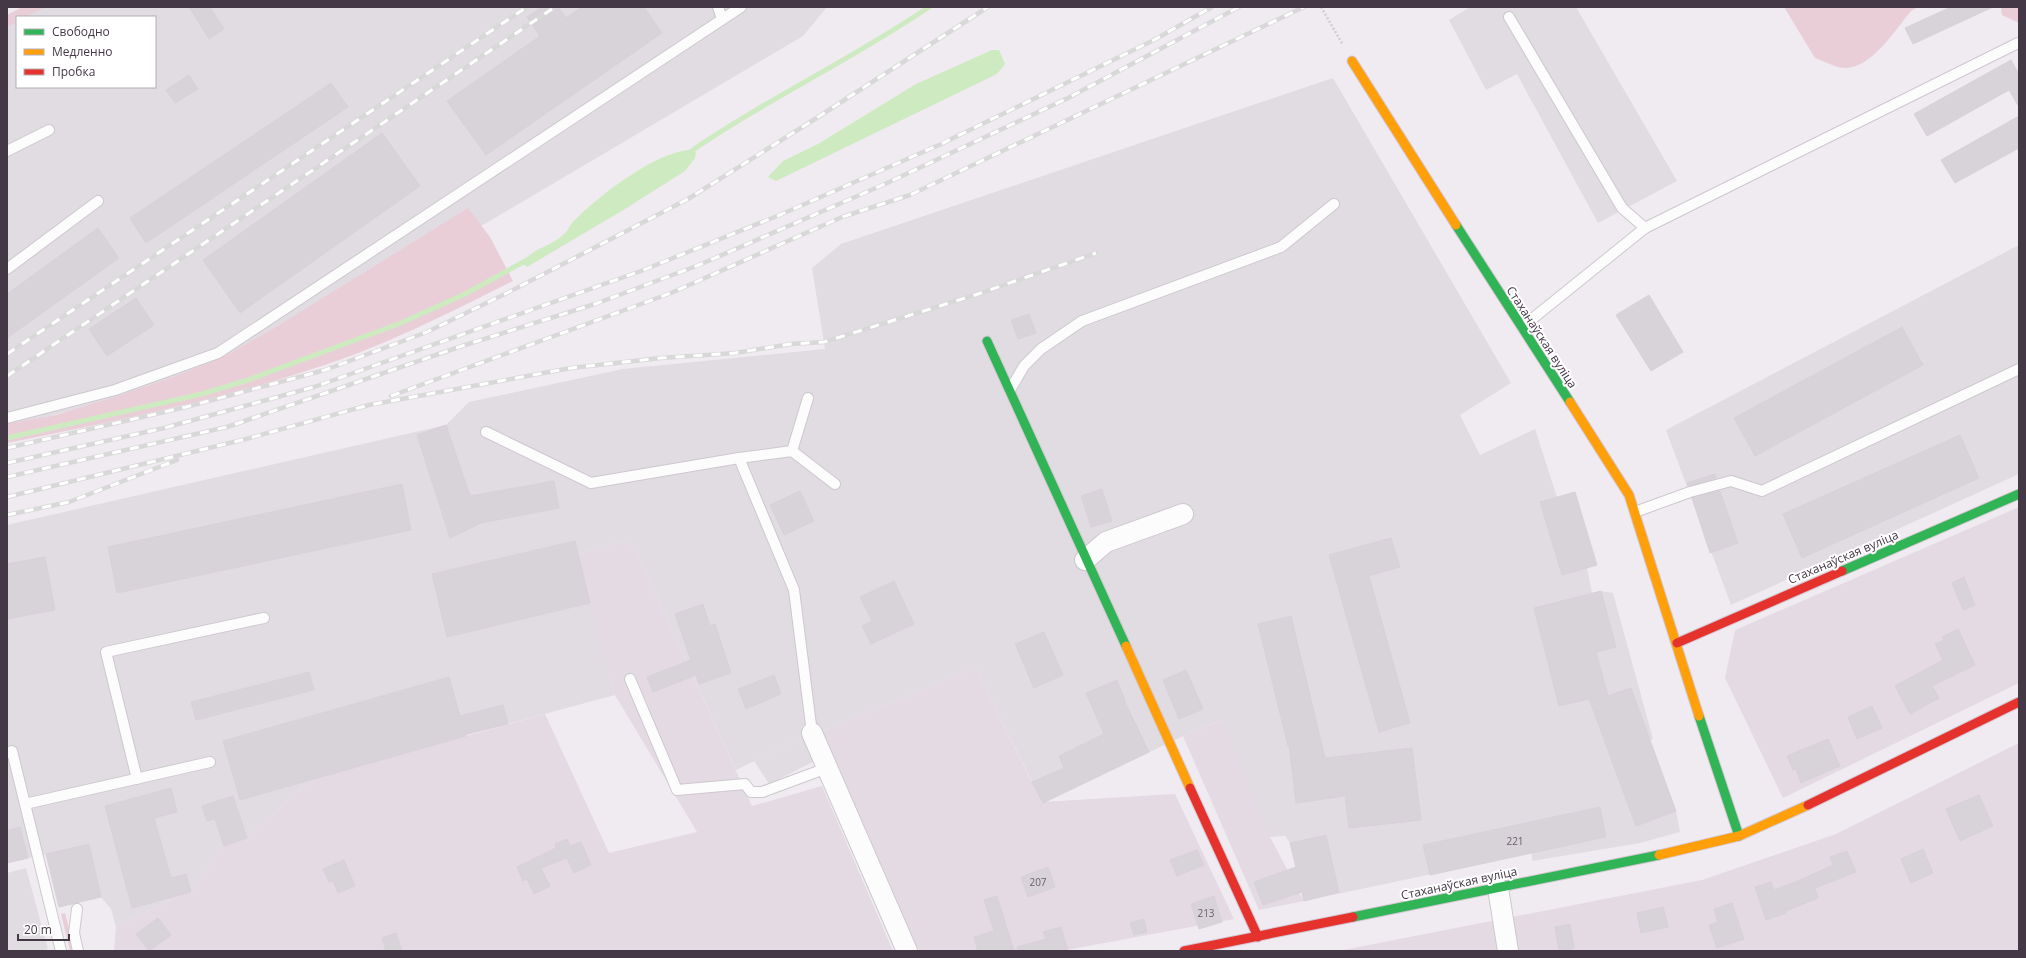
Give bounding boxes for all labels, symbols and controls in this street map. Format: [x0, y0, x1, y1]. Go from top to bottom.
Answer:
legend [16, 16, 156, 88]
text: Свободно [52, 23, 110, 40]
text: Медленно [52, 43, 112, 60]
text: Пробка [52, 63, 95, 80]
street label: Стаханаўская вуліца [1503, 283, 1581, 391]
street label: Стаханаўская вуліца [1785, 526, 1901, 588]
house number: 221 [1506, 834, 1524, 848]
street label: Стаханаўская вуліца [1399, 862, 1519, 904]
house number: 207 [1029, 875, 1047, 889]
house number: 213 [1197, 906, 1215, 920]
scale bar [18, 916, 69, 942]
text: 20 m [24, 921, 52, 938]

